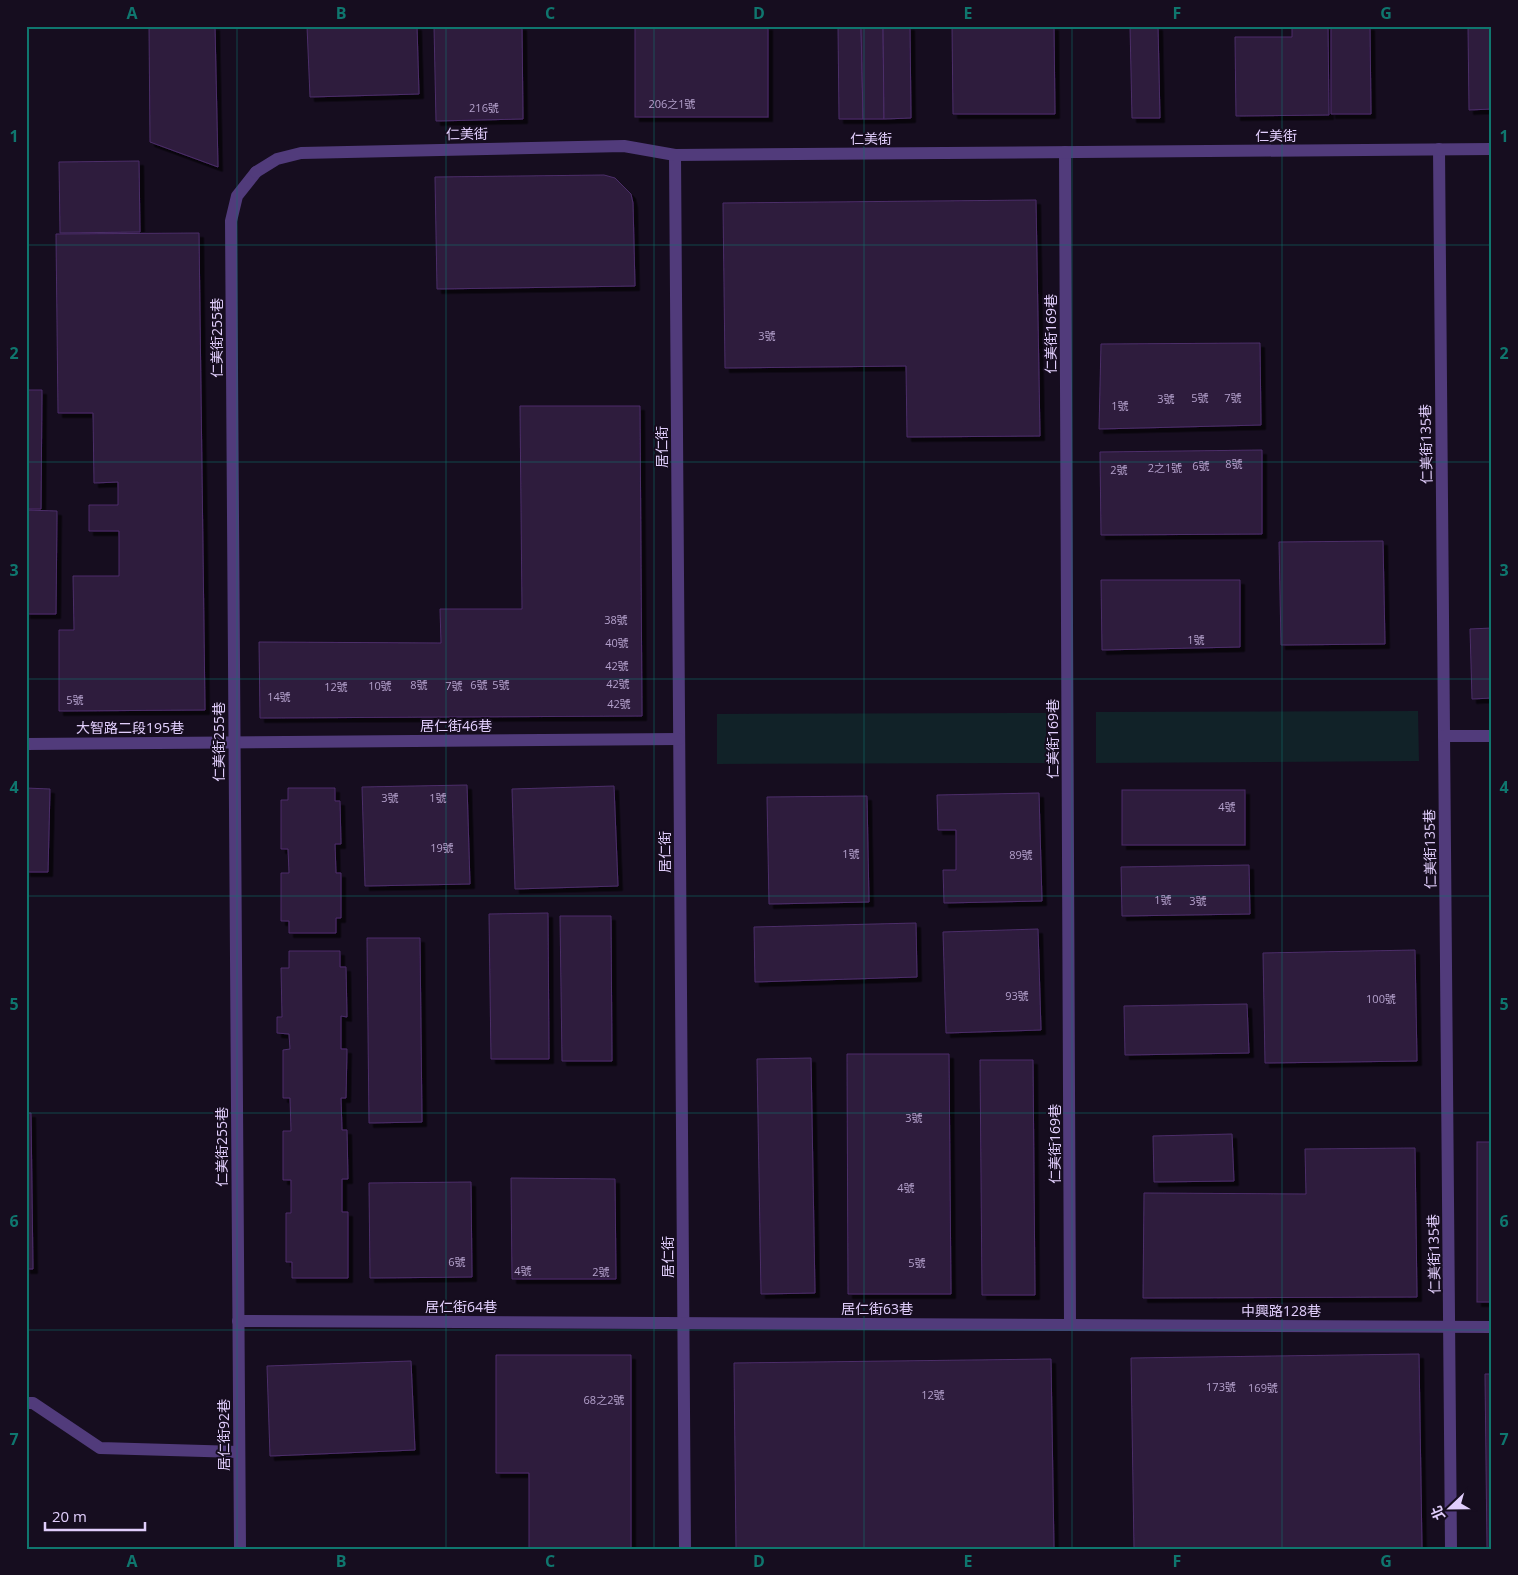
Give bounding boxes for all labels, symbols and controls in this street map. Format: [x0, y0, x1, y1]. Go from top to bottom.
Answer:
text: A [126, 2, 138, 24]
text: B [336, 2, 346, 24]
text: C [545, 2, 555, 24]
text: D [753, 2, 765, 24]
text: E [964, 2, 973, 24]
text: F [1173, 2, 1181, 24]
text: G [1380, 2, 1392, 24]
house number: 206之1號 [648, 96, 696, 111]
house number: 216號 [469, 100, 499, 115]
street label: 仁美街 [446, 124, 488, 143]
text: 1 [9, 125, 19, 147]
text: 1 [1499, 125, 1509, 147]
street label: 仁美街 [1255, 126, 1297, 145]
street label: 仁美街 [850, 129, 892, 148]
street label: 仁美街169巷 [1041, 294, 1060, 374]
street label: 仁美街255巷 [207, 298, 226, 378]
house number: 3號 [758, 328, 776, 343]
text: 2 [9, 342, 19, 364]
text: 2 [1499, 342, 1509, 364]
house number: 5號 [1191, 390, 1209, 405]
house number: 7號 [1224, 390, 1242, 405]
house number: 3號 [1157, 391, 1175, 406]
house number: 1號 [1111, 398, 1129, 413]
street label: 仁美街135巷 [1415, 404, 1436, 484]
street label: 居仁街 [652, 426, 671, 468]
house number: 8號 [1225, 456, 1243, 471]
house number: 6號 [1192, 458, 1210, 473]
house number: 2之1號 [1148, 460, 1182, 475]
house number: 2號 [1110, 462, 1128, 477]
text: 3 [9, 559, 19, 581]
text: 3 [1499, 559, 1509, 581]
house number: 38號 [604, 612, 628, 627]
house number: 1號 [1187, 632, 1205, 647]
house number: 40號 [605, 635, 629, 650]
house number: 42號 [605, 658, 629, 673]
house number: 42號 [606, 676, 630, 691]
house number: 8號 [410, 677, 428, 692]
house number: 6號 [470, 677, 488, 692]
house number: 5號 [492, 677, 510, 692]
house number: 10號 [368, 678, 392, 693]
house number: 7號 [445, 678, 463, 693]
house number: 12號 [324, 679, 348, 694]
house number: 14號 [267, 689, 291, 704]
house number: 5號 [66, 692, 84, 707]
house number: 42號 [607, 696, 631, 711]
street label: 仁美街169巷 [1043, 699, 1062, 779]
street label: 仁美街255巷 [209, 702, 228, 782]
street label: 居仁街46巷 [420, 716, 492, 735]
street label: 大智路二段195巷 [76, 718, 184, 737]
text: 4 [9, 776, 19, 798]
text: 4 [1499, 776, 1509, 798]
house number: 3號 [381, 790, 399, 805]
house number: 1號 [429, 790, 447, 805]
house number: 4號 [1218, 799, 1236, 814]
street label: 仁美街135巷 [1419, 809, 1440, 889]
street label: 居仁街 [655, 831, 674, 873]
house number: 19號 [430, 840, 454, 855]
house number: 1號 [842, 846, 860, 861]
house number: 89號 [1009, 847, 1033, 862]
house number: 1號 [1154, 892, 1172, 907]
house number: 3號 [1189, 893, 1207, 908]
house number: 93號 [1005, 988, 1029, 1003]
house number: 100號 [1366, 991, 1396, 1006]
text: 5 [9, 993, 19, 1015]
text: 5 [1499, 993, 1509, 1015]
street label: 仁美街169巷 [1045, 1104, 1064, 1184]
street label: 仁美街255巷 [212, 1107, 231, 1187]
house number: 3號 [905, 1110, 923, 1125]
house number: 4號 [897, 1180, 915, 1195]
text: 6 [9, 1210, 19, 1232]
text: 6 [1499, 1210, 1509, 1232]
street label: 仁美街135巷 [1423, 1214, 1444, 1294]
street label: 居仁街 [658, 1236, 677, 1278]
house number: 6號 [448, 1254, 466, 1269]
house number: 5號 [908, 1255, 926, 1270]
house number: 4號 [514, 1263, 532, 1278]
house number: 2號 [592, 1264, 610, 1279]
street label: 居仁街64巷 [425, 1297, 497, 1316]
street label: 居仁街63巷 [841, 1299, 913, 1318]
street label: 中興路128巷 [1241, 1301, 1321, 1320]
house number: 173號 [1206, 1379, 1236, 1394]
house number: 169號 [1248, 1380, 1278, 1395]
house number: 12號 [921, 1387, 945, 1402]
house number: 68之2號 [584, 1392, 624, 1407]
street label: 居仁街92巷 [214, 1399, 233, 1471]
text: 7 [9, 1428, 19, 1450]
text: 7 [1499, 1428, 1509, 1450]
north arrow [1426, 1482, 1476, 1532]
scale bar [45, 1500, 145, 1532]
text: 北 [1426, 1503, 1449, 1523]
text: 20 m [52, 1506, 87, 1526]
text: A [126, 1550, 138, 1572]
text: B [336, 1550, 346, 1572]
text: C [545, 1550, 555, 1572]
text: D [753, 1550, 765, 1572]
text: E [964, 1550, 973, 1572]
text: F [1173, 1550, 1181, 1572]
text: G [1380, 1550, 1392, 1572]

